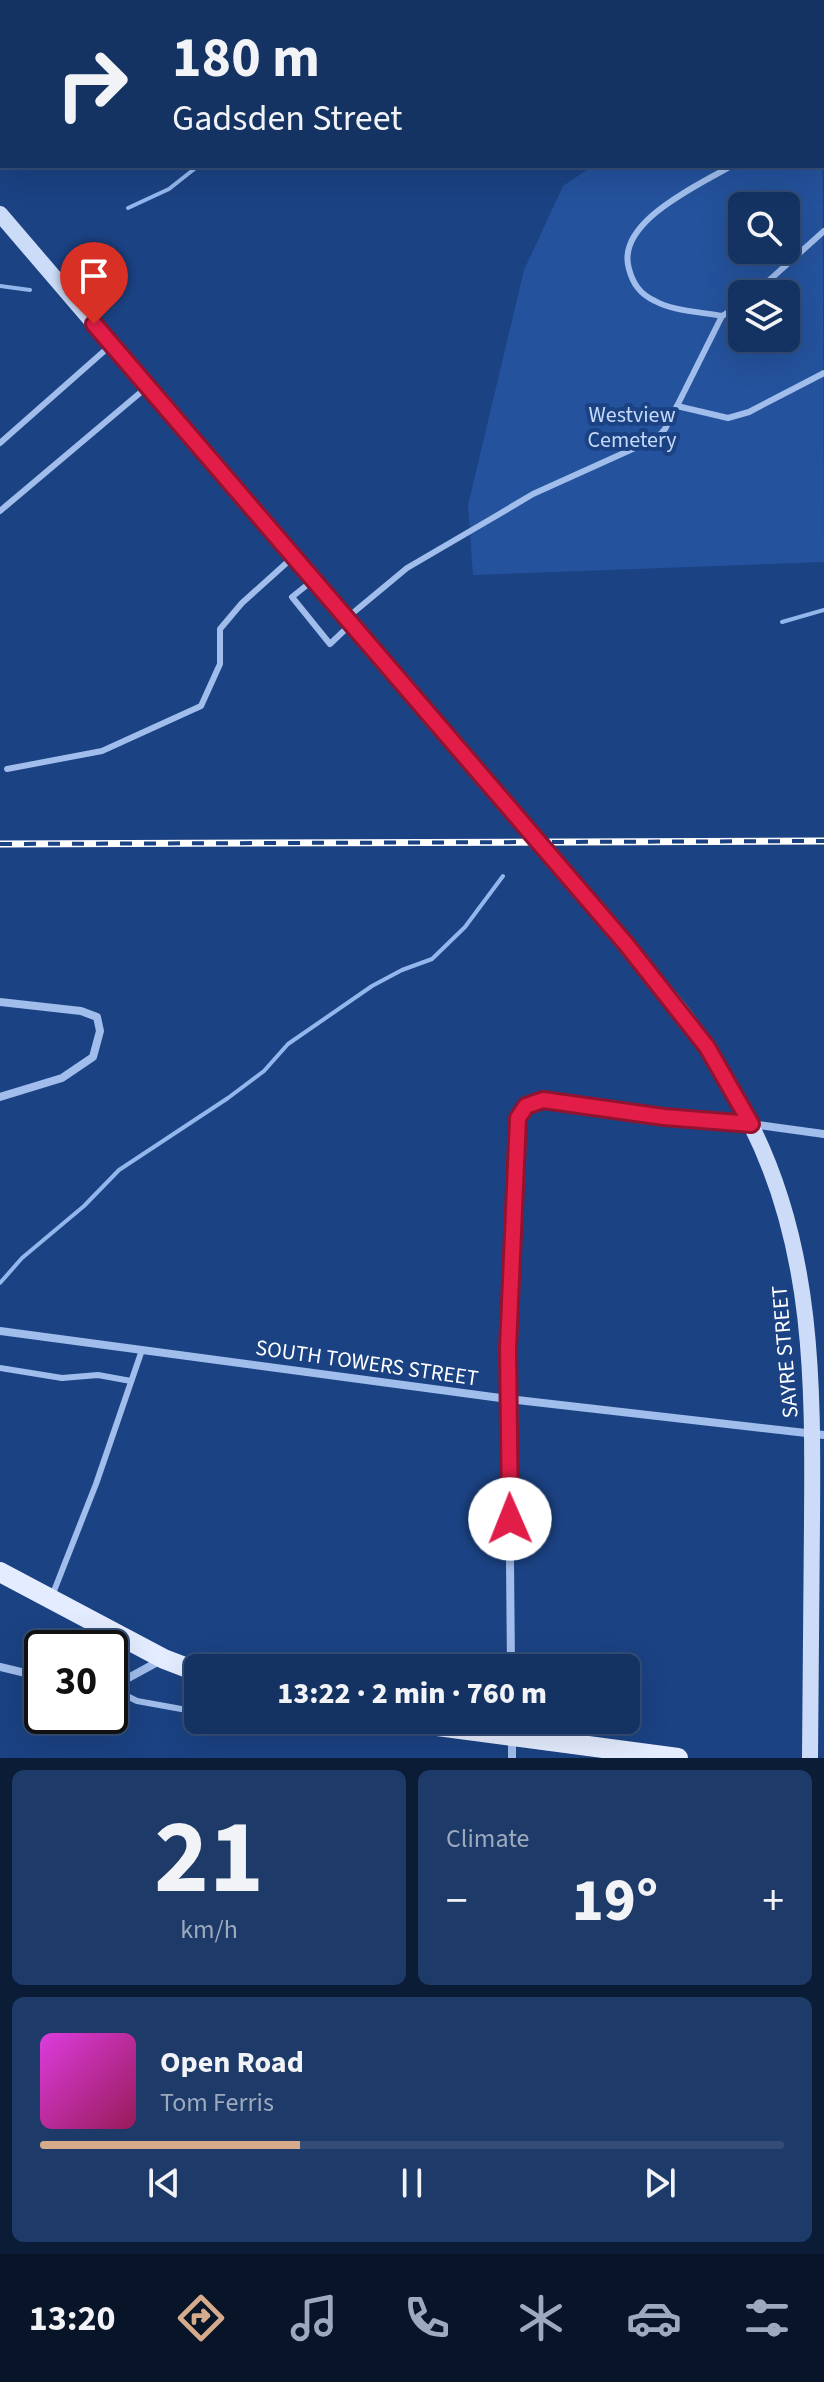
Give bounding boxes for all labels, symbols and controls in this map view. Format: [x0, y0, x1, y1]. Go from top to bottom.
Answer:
text: 180 m [172, 19, 320, 98]
icon: right [40, 32, 144, 136]
text: Gadsden Street [172, 93, 402, 144]
map controls [728, 192, 800, 352]
button: search [728, 192, 800, 264]
pin [60, 242, 128, 324]
icon: arrive [72, 254, 116, 298]
button: layers [728, 280, 800, 352]
park label: Westview Cemetery [588, 399, 677, 456]
street label: SAYRE STREET [763, 1284, 807, 1420]
street label: SOUTH TOWERS STREET [253, 1332, 481, 1394]
position arrow [468, 1477, 552, 1561]
speed limit sign: 30 [24, 1630, 128, 1734]
text: 13:22 · 2 min · 760 m [277, 1672, 547, 1715]
text: 21 [154, 1785, 264, 1933]
text: Climate [446, 1820, 530, 1857]
text: 19° [572, 1859, 658, 1944]
text: − [446, 1870, 468, 1933]
text: + [762, 1870, 784, 1933]
text: km/h [180, 1911, 238, 1948]
text: Open Road [160, 2041, 304, 2084]
text: Tom Ferris [160, 2084, 274, 2121]
icon: previous [142, 2161, 186, 2205]
icon: pause [390, 2161, 434, 2205]
icon: next [638, 2161, 682, 2205]
icon: directions [173, 2290, 229, 2346]
icon: music [286, 2290, 342, 2346]
icon: phone [399, 2290, 455, 2346]
icon: climate [513, 2290, 569, 2346]
icon: car [626, 2290, 682, 2346]
icon: filters [739, 2290, 795, 2346]
text: 13:20 [29, 2293, 115, 2344]

